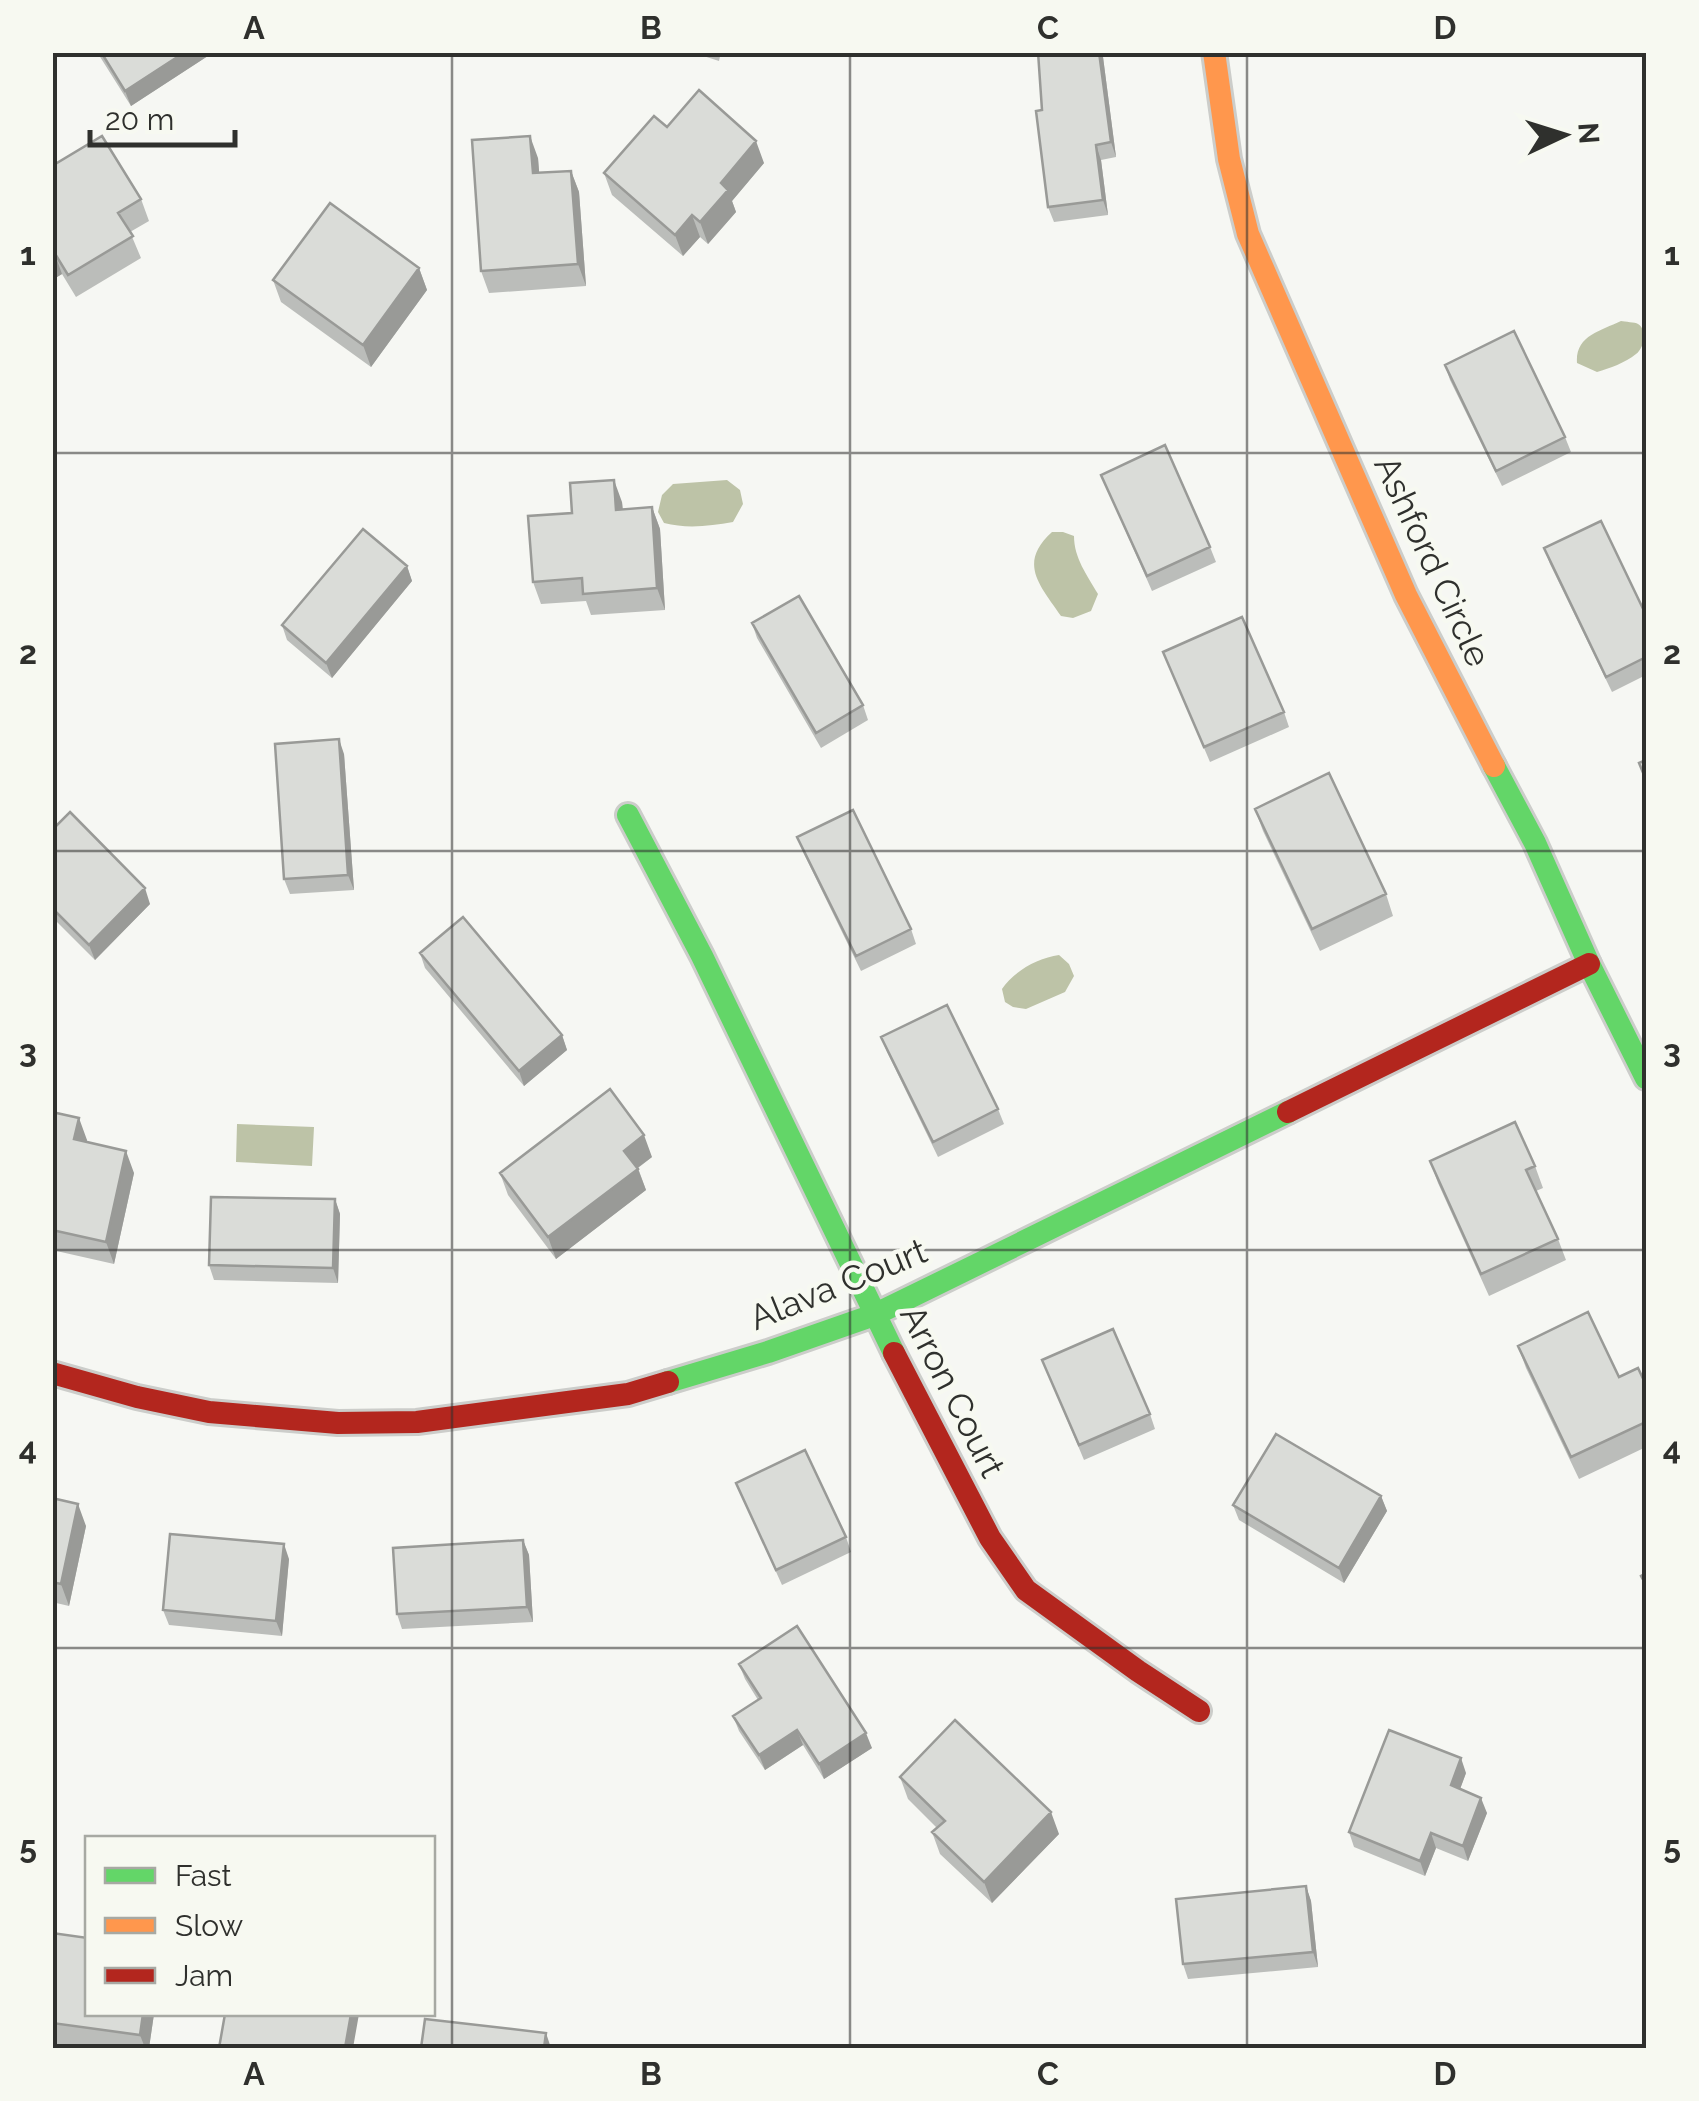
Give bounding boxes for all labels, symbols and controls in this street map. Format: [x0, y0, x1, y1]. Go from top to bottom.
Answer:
text: A [243, 9, 265, 46]
text: B [640, 9, 662, 46]
text: C [1037, 9, 1059, 46]
text: D [1434, 9, 1456, 46]
scale bar [90, 85, 235, 147]
north arrow [1514, 85, 1614, 185]
text: 20 m [105, 102, 174, 137]
text: N [1571, 121, 1606, 145]
text: 1 [20, 235, 36, 272]
text: 1 [1664, 235, 1680, 272]
street label: Ashford Circle [1366, 449, 1500, 673]
text: 2 [19, 634, 37, 671]
text: 2 [1663, 634, 1681, 671]
text: 3 [19, 1032, 37, 1069]
text: 3 [1663, 1032, 1681, 1069]
street label: Alava Court [743, 1230, 933, 1338]
street label: Arron Court [892, 1298, 1014, 1484]
text: 4 [19, 1430, 37, 1467]
text: 4 [1663, 1430, 1681, 1467]
text: 5 [19, 1828, 37, 1865]
text: 5 [1663, 1828, 1681, 1865]
legend [85, 1836, 435, 2016]
text: Fast [175, 1858, 232, 1893]
text: Slow [175, 1908, 243, 1943]
text: Jam [175, 1958, 233, 1993]
text: A [243, 2055, 265, 2092]
text: B [640, 2055, 662, 2092]
text: C [1037, 2055, 1059, 2092]
text: D [1434, 2055, 1456, 2092]

